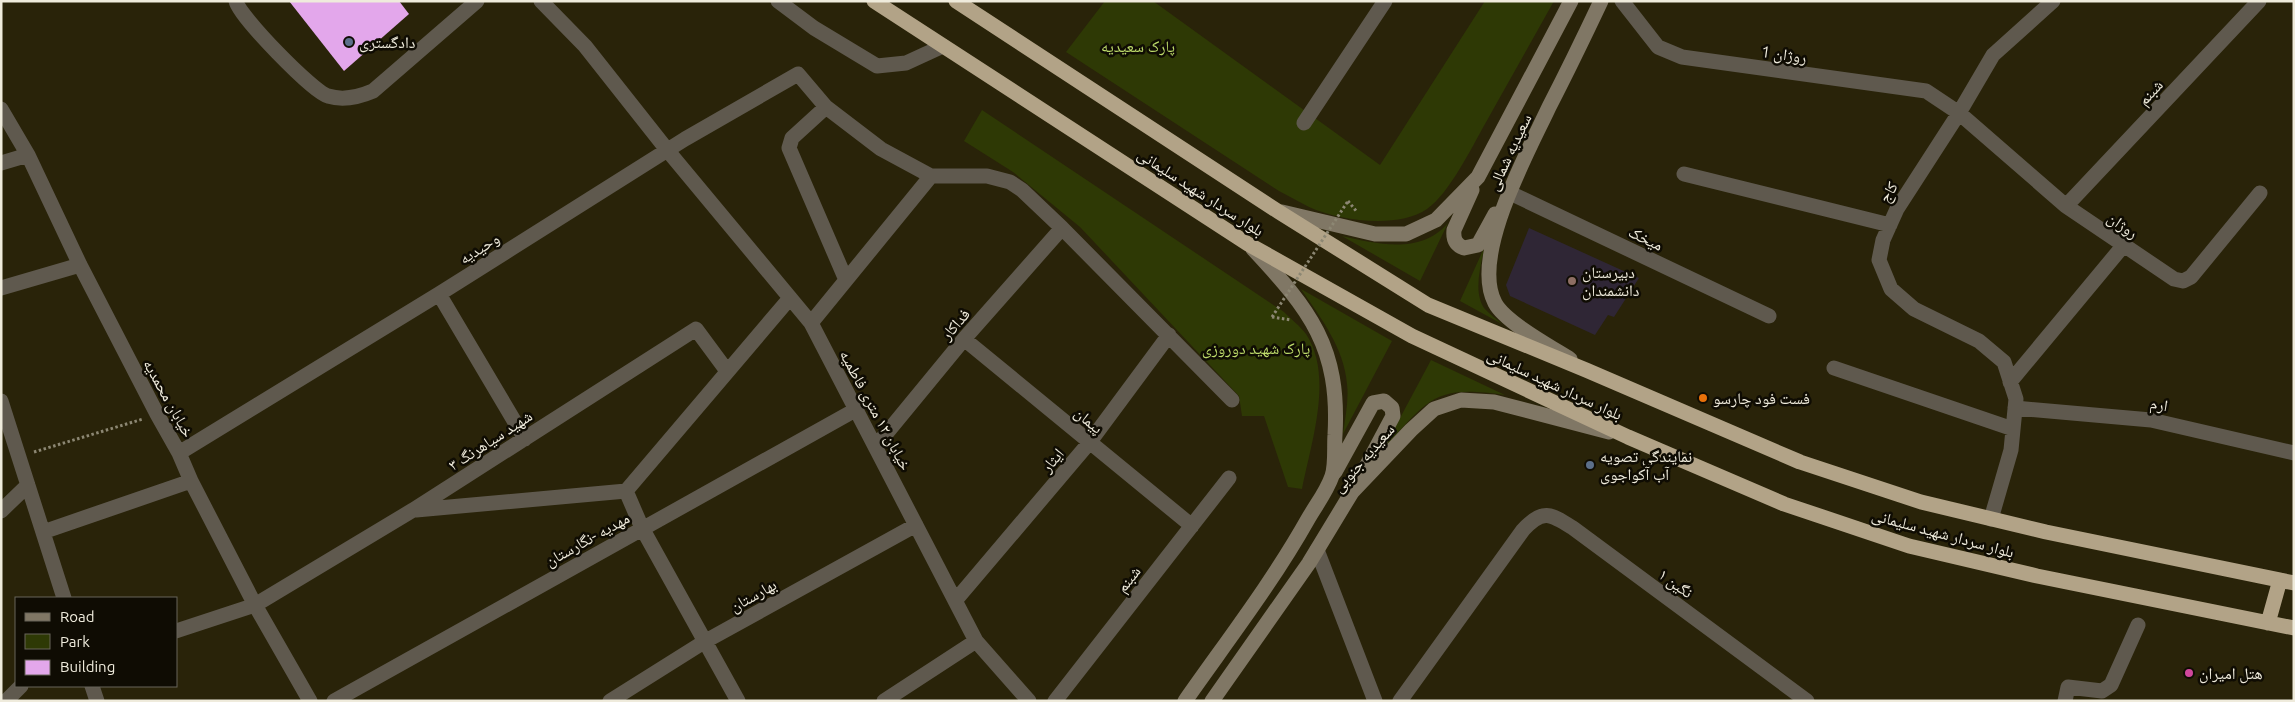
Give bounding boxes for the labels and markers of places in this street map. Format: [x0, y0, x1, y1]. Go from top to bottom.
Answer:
place label: دادگستری [359, 33, 415, 53]
marker: دادگستری [343, 36, 355, 48]
place label: دبیرستان دانشمندان [1582, 263, 1640, 301]
marker: دبیرستان دانشمندان [1566, 275, 1578, 287]
place label: فست فود چارسو [1713, 389, 1810, 408]
marker: فست فود چارسو [1697, 392, 1709, 404]
place label: نمایندگی تصویه آب آکواجوی [1600, 447, 1692, 485]
marker: نمایندگی تصویه آب آکواجوی [1584, 459, 1596, 471]
place label: هتل امیران [2199, 664, 2263, 684]
marker: هتل امیران [2183, 667, 2195, 679]

